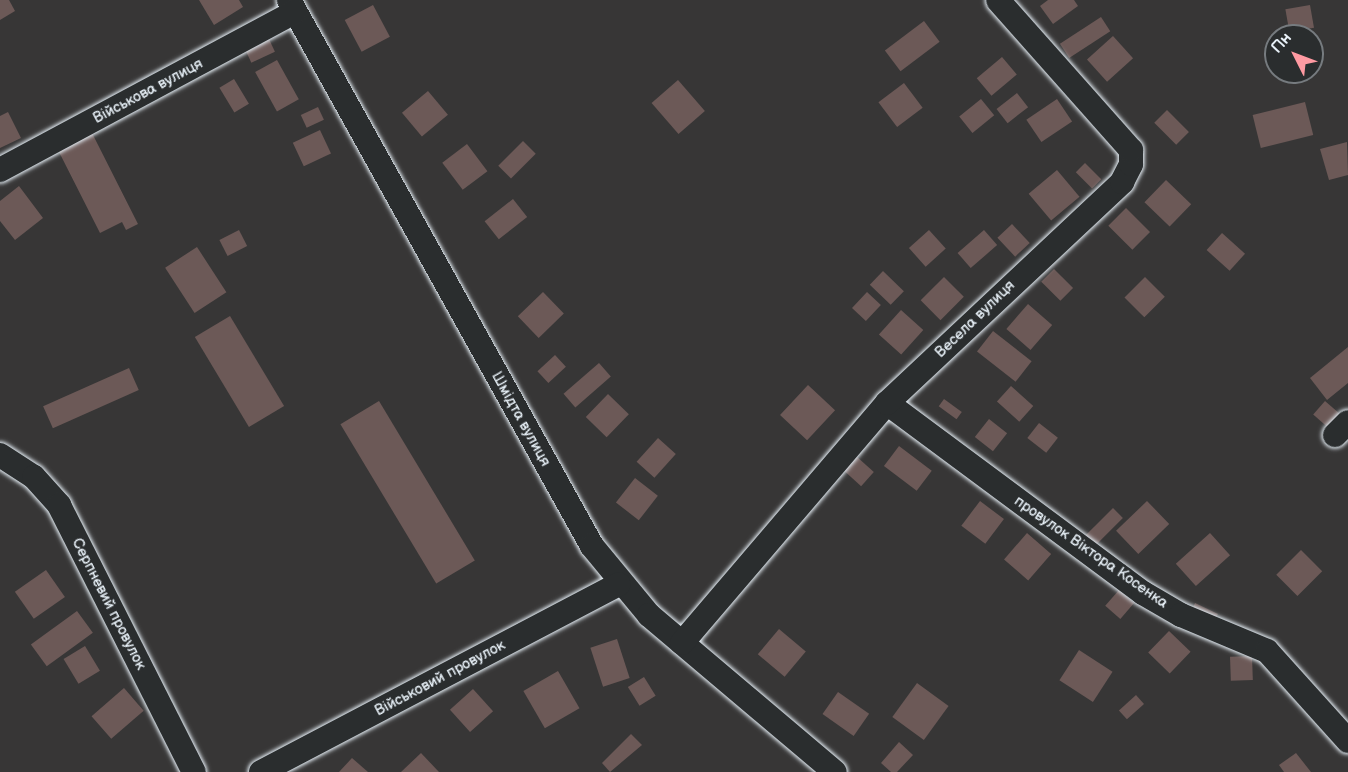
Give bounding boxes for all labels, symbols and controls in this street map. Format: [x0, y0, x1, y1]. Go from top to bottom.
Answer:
north arrow [1264, 24, 1324, 84]
text: Пн [1268, 29, 1296, 57]
street label: Військова вулиця [90, 54, 206, 128]
street label: Весела вулиця [931, 276, 1019, 362]
street label: Шмідта вулиця [488, 368, 554, 470]
street label: провулок Віктора Косенка [1011, 492, 1171, 612]
street label: Серпневий провулок [68, 535, 150, 673]
street label: Військовий провулок [372, 636, 508, 720]

